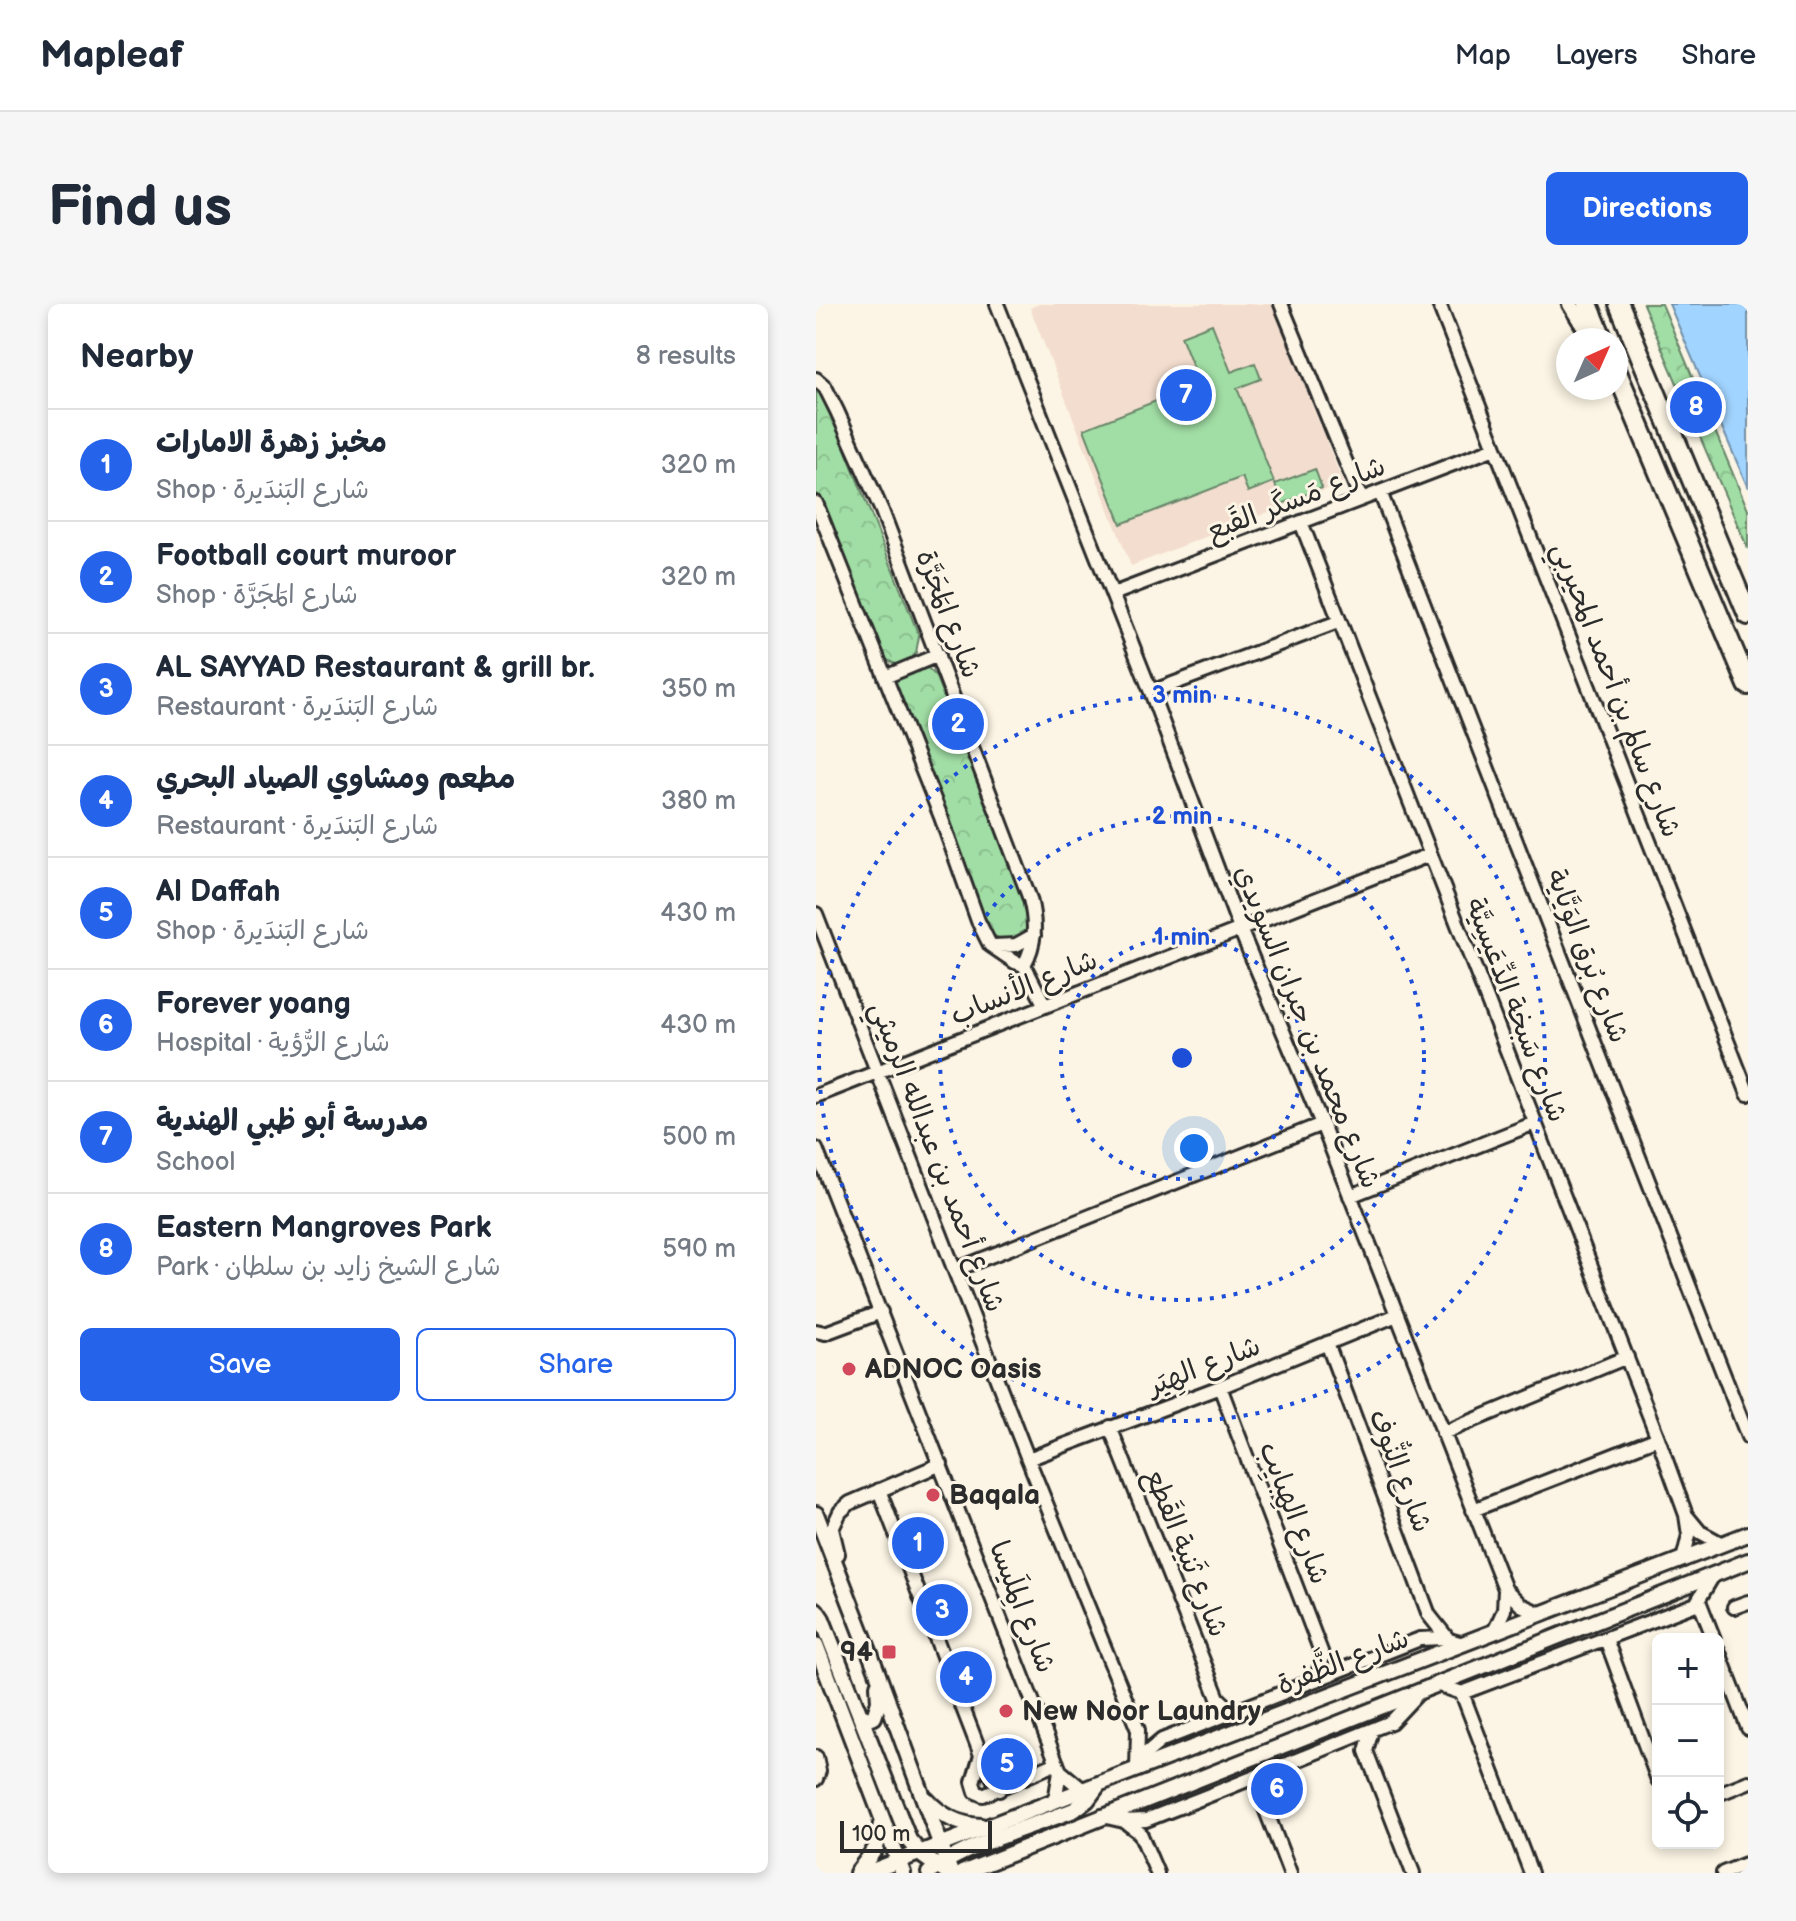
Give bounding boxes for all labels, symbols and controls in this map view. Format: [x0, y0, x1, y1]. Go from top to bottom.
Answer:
text: Mapleaf [40, 33, 184, 78]
text: Map [1455, 39, 1511, 72]
text: Layers [1555, 39, 1638, 72]
text: Share [1682, 39, 1756, 72]
button: Directions [1546, 172, 1748, 245]
text: Find us [48, 175, 232, 242]
north arrow [1556, 328, 1628, 400]
text: Nearby [80, 336, 194, 377]
text: 8 results [636, 341, 736, 372]
pin: 7 [1160, 365, 1212, 425]
pin: 8 [1670, 377, 1722, 437]
text: مخبز زهرة الامارات [156, 425, 387, 461]
street label: شارع مَسكَر القَبع [1201, 448, 1391, 550]
text: 1 [101, 450, 111, 481]
text: 320 m [661, 450, 736, 481]
text: Shop · شارع البَندَيرة [156, 475, 369, 506]
text: Football court muroor [156, 538, 456, 574]
street label: شارع سالم بن أحمد المحيربي [1538, 538, 1688, 845]
street label: شارع المَجَرَّة [907, 545, 988, 683]
text: 2 [98, 562, 114, 593]
text: 320 m [661, 562, 736, 593]
text: Shop · شارع المَجَرَّة [156, 580, 358, 611]
text: AL SAYYAD Restaurant & grill br. [156, 650, 595, 686]
text: 3 [98, 674, 114, 705]
text: 350 m [661, 674, 736, 705]
text: 3 min [1152, 681, 1212, 710]
text: Restaurant · شارع البَندَيرة [156, 692, 438, 723]
pin: 2 [932, 694, 984, 754]
text: مطعم ومشاوي الصياد البحري [156, 761, 515, 797]
text: 4 [98, 786, 114, 817]
text: 380 m [661, 786, 736, 817]
text: 2 min [1152, 802, 1212, 831]
text: Restaurant · شارع البَندَيرة [156, 811, 438, 842]
street label: شارع محمد بن جبران السويدي [1224, 861, 1387, 1194]
street label: شارع بُرق الوَيَّاية [1537, 864, 1635, 1048]
text: Al Daffah [156, 874, 280, 910]
street label: شارع سَبخة الدِّعَيسِيَّة [1456, 893, 1574, 1128]
text: 5 [98, 898, 114, 929]
text: 430 m [660, 898, 736, 929]
text: Shop · شارع البَندَيرة [156, 916, 369, 947]
text: 1 min [1154, 923, 1210, 952]
street label: شارع الأنساب [945, 941, 1103, 1034]
text: Forever yoang [156, 986, 351, 1022]
street label: شارع أحمد بن عبدالله الرميثي [856, 997, 1012, 1319]
text: 6 [98, 1010, 114, 1041]
text: 430 m [660, 1010, 736, 1041]
text: Hospital · شارع الرُّؤية [156, 1028, 390, 1059]
centre of rings [1168, 1044, 1196, 1072]
text: مدرسة أبو ظبي الهندية [156, 1103, 428, 1139]
text: 7 [99, 1122, 113, 1153]
text: 500 m [662, 1122, 736, 1153]
your location [1174, 1128, 1214, 1168]
text: School [156, 1147, 235, 1178]
text: Eastern Mangroves Park [156, 1210, 491, 1246]
text: 8 [98, 1234, 114, 1265]
text: 590 m [662, 1234, 736, 1265]
text: Park · شارع الشيخ زايد بن سلطان [156, 1252, 501, 1283]
button: Save [80, 1328, 400, 1401]
button: Share [416, 1328, 736, 1401]
street label: شارع الهِيَر [1141, 1329, 1266, 1405]
place label: ADNOC Oasis [864, 1353, 1042, 1386]
marker: ADNOC Oasis [840, 1360, 858, 1378]
street label: شارع النُّوف [1360, 1403, 1443, 1538]
street label: شارع الهِبايِب [1248, 1437, 1336, 1590]
street label: شارع ثَنية القَطع [1135, 1464, 1236, 1643]
place label: Baqala [949, 1479, 1040, 1512]
marker: Baqala [924, 1486, 942, 1504]
pin: 1 [892, 1513, 944, 1573]
street label: شارع المِلَيسا [980, 1535, 1065, 1678]
pin: 3 [916, 1580, 968, 1640]
street label: شارع الظَّفرة [1270, 1616, 1414, 1704]
map controls [1652, 1633, 1724, 1849]
button: + [1652, 1633, 1724, 1705]
place label: 94 [840, 1636, 874, 1669]
marker: 94 [880, 1643, 898, 1661]
pin: 4 [940, 1647, 992, 1707]
place label: New Noor Laundry [1022, 1695, 1261, 1728]
marker: New Noor Laundry [997, 1702, 1015, 1720]
button: − [1652, 1705, 1724, 1777]
pin: 5 [981, 1734, 1033, 1794]
pin: 6 [1251, 1759, 1303, 1819]
button: locate [1652, 1777, 1724, 1849]
scale bar [840, 1817, 992, 1853]
text: 100 m [852, 1821, 911, 1848]

